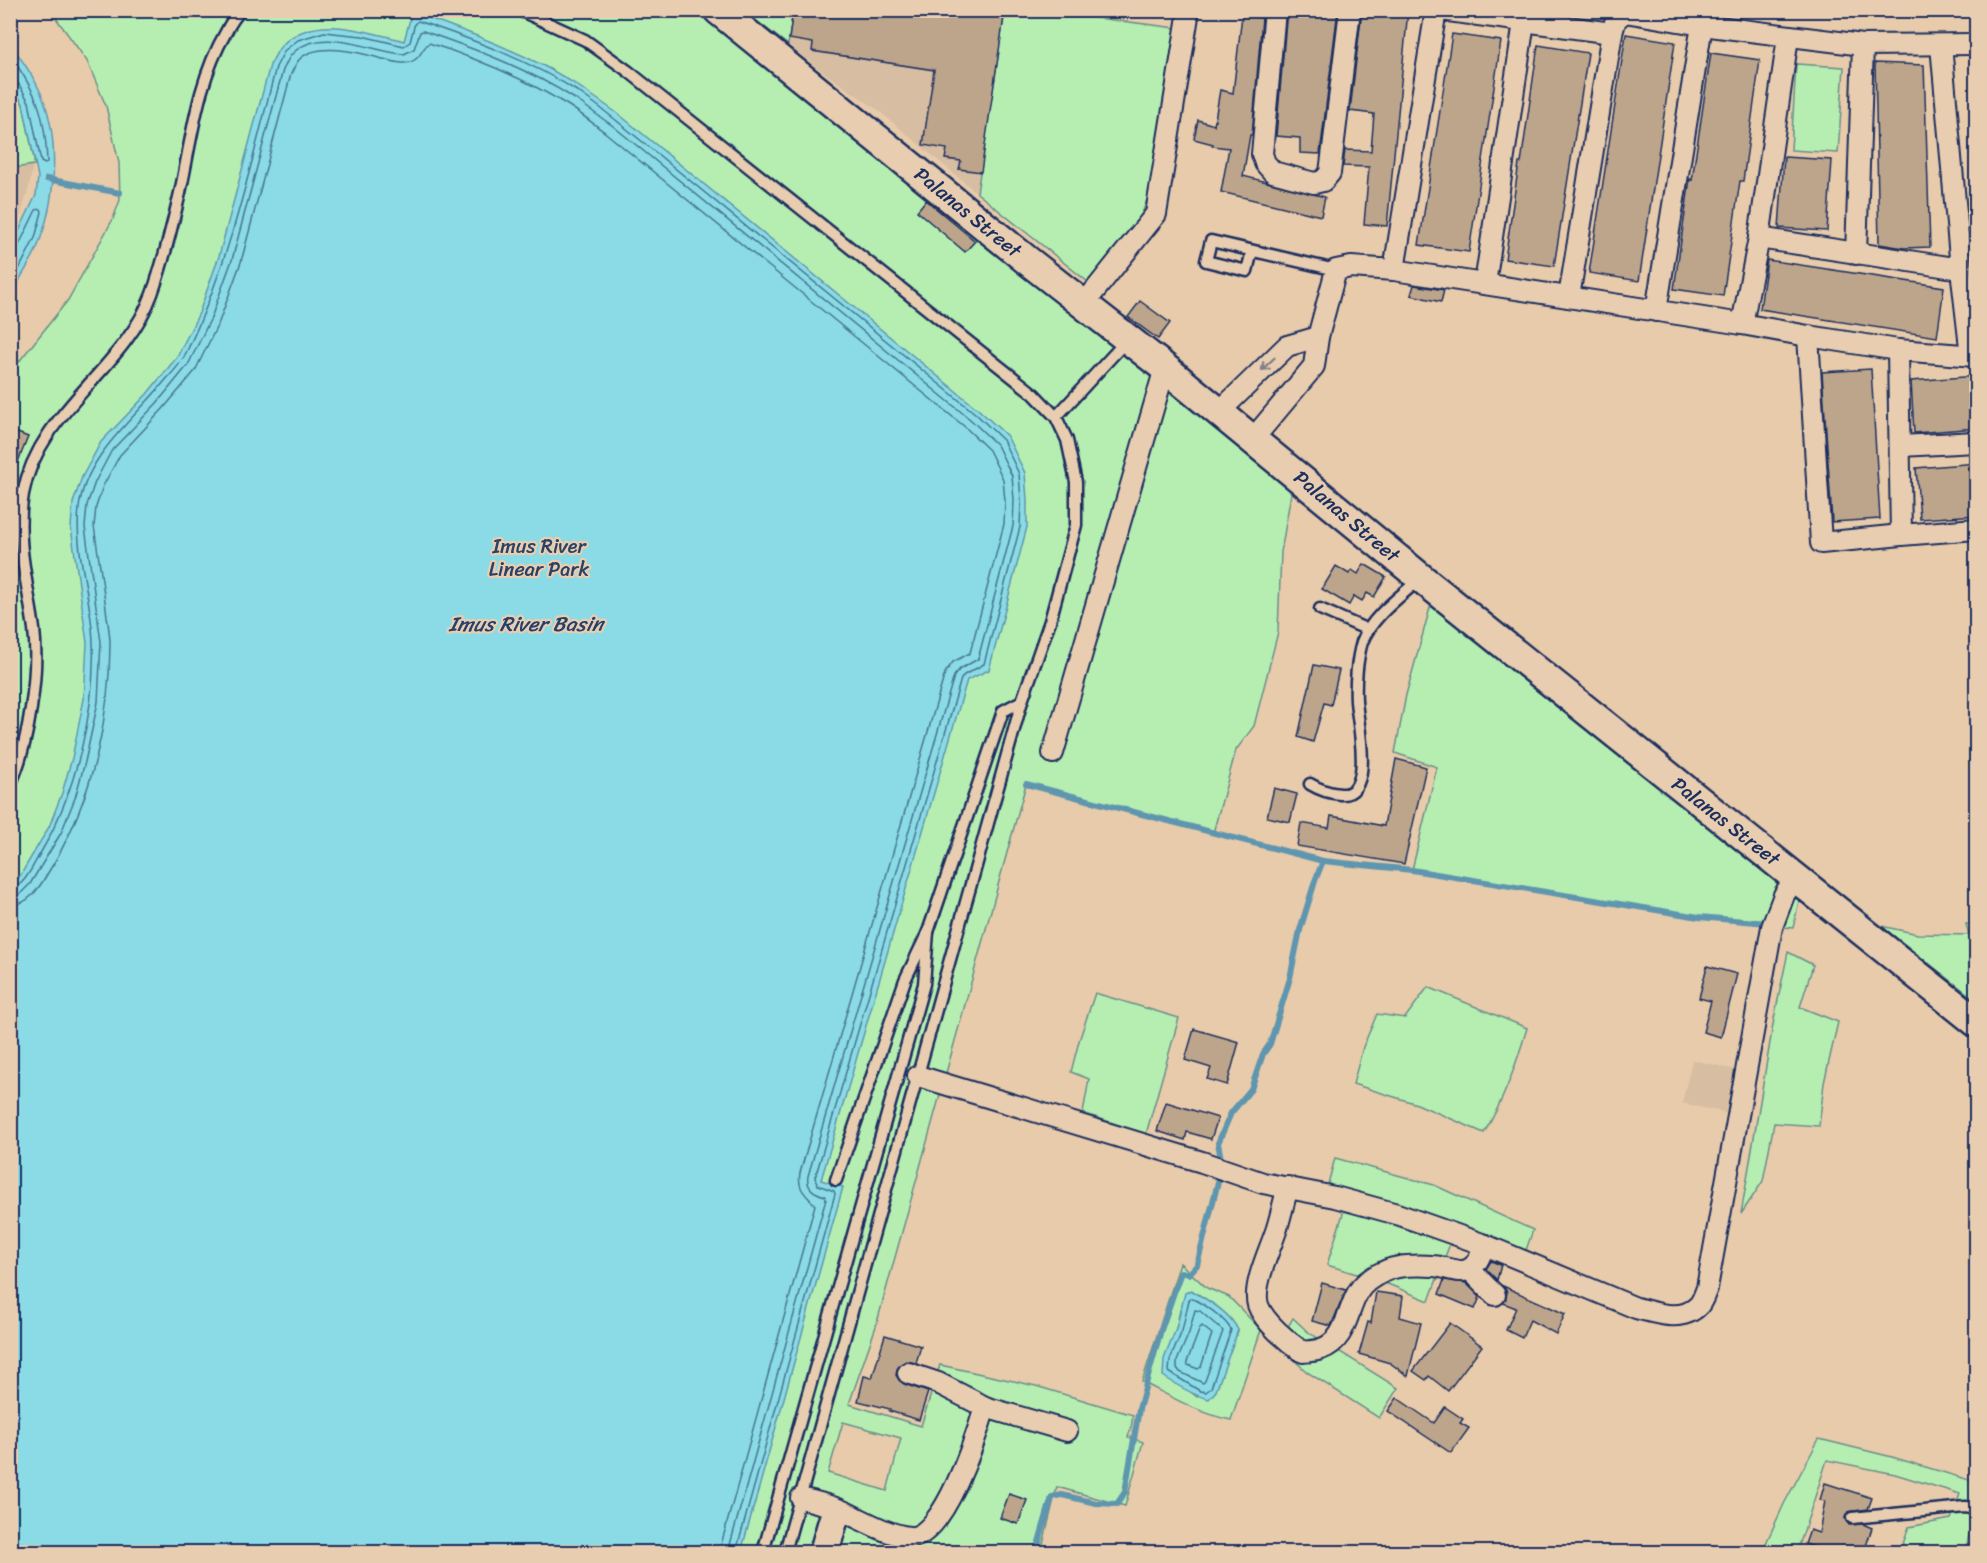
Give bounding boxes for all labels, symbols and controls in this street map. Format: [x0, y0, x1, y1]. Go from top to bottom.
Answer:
street label: Palanas Street [906, 158, 1030, 268]
one-way arrow [1261, 357, 1276, 372]
street label: Palanas Street [1286, 461, 1409, 572]
park label: Imus River Linear Park [489, 529, 590, 587]
water label: Imus River Basin [448, 605, 606, 643]
street label: Palanas Street [1664, 768, 1789, 876]

